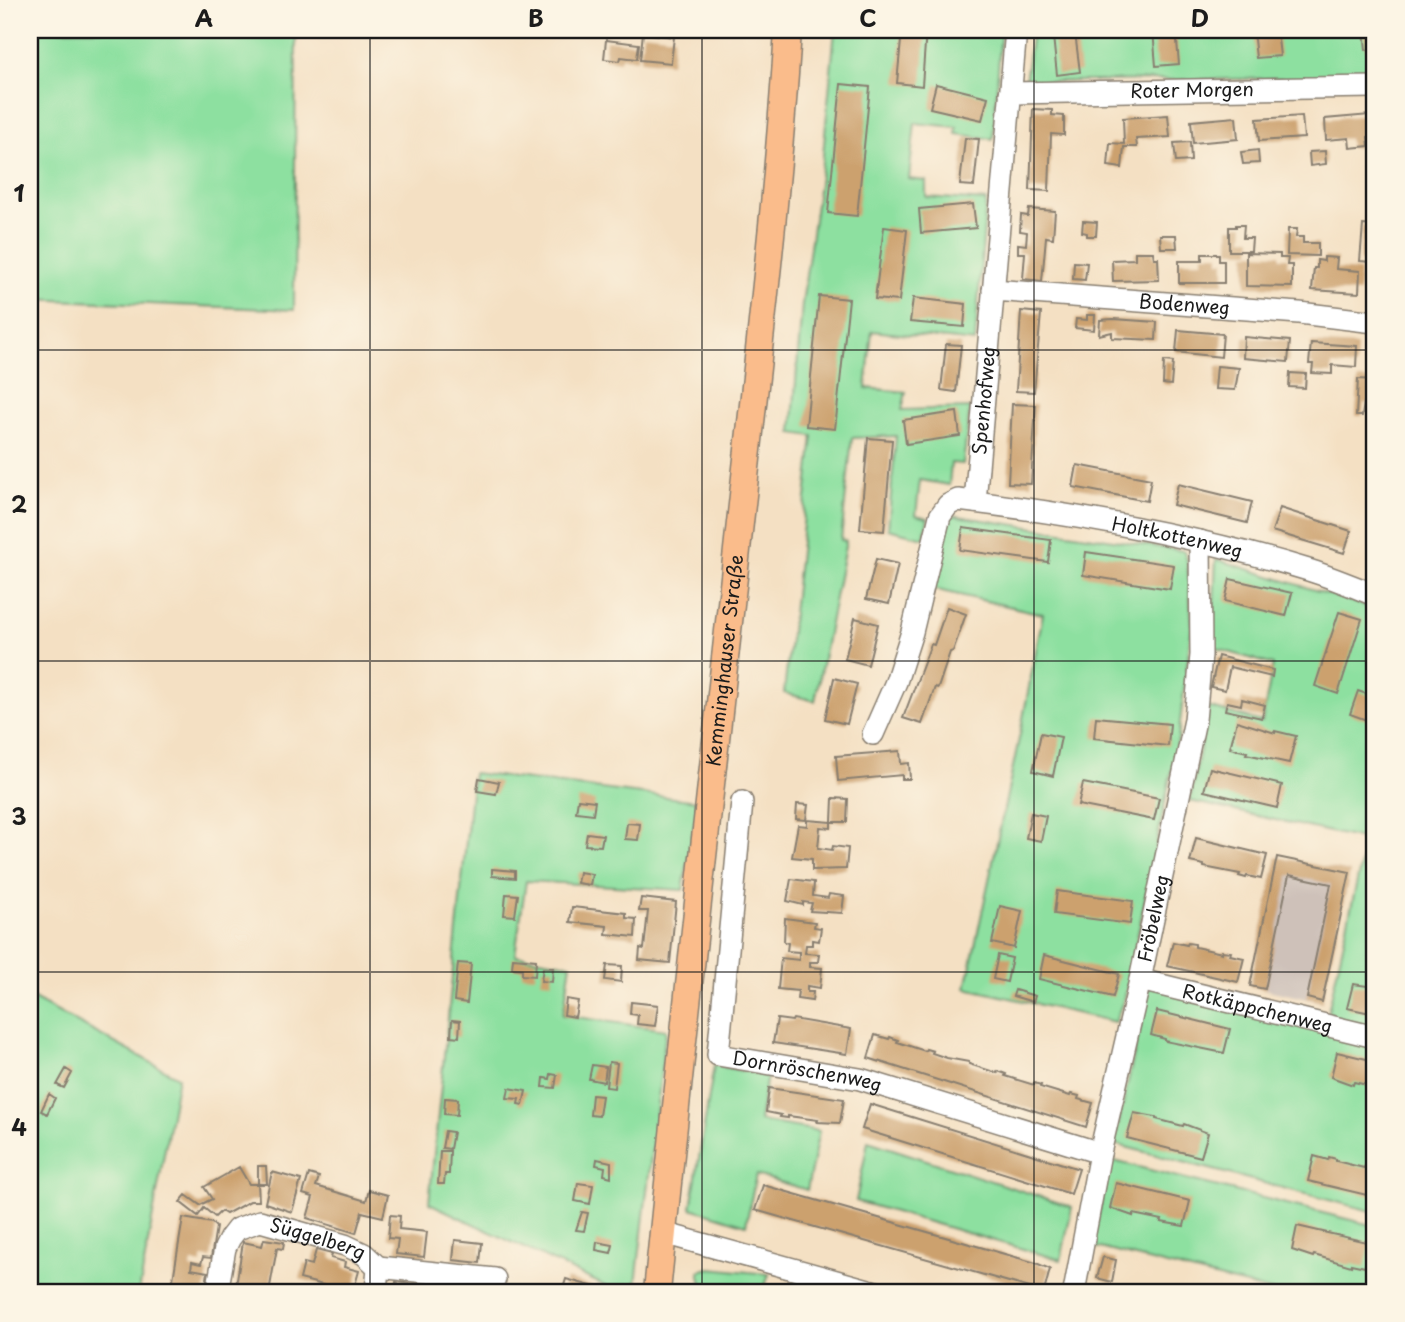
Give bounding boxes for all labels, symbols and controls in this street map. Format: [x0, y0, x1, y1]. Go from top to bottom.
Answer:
text: A [195, 0, 213, 35]
text: B [528, 0, 544, 35]
text: C [859, 0, 877, 35]
text: D [1191, 0, 1209, 35]
street label: Roter Morgen [1130, 74, 1254, 104]
text: 1 [14, 175, 25, 210]
street label: Bodenweg [1138, 286, 1231, 321]
street label: Spenhofweg [964, 345, 1001, 456]
text: 2 [11, 486, 27, 521]
street label: Holtkottenweg [1110, 508, 1246, 564]
street label: Kemminghauser Straße [698, 553, 749, 768]
text: 3 [11, 798, 27, 833]
street label: Fröbelweg [1129, 872, 1175, 965]
street label: Rotkäppchenweg [1180, 976, 1336, 1039]
street label: Dornröschenweg [731, 1043, 886, 1098]
text: 4 [11, 1109, 27, 1144]
street label: Süggelberg [267, 1210, 371, 1266]

